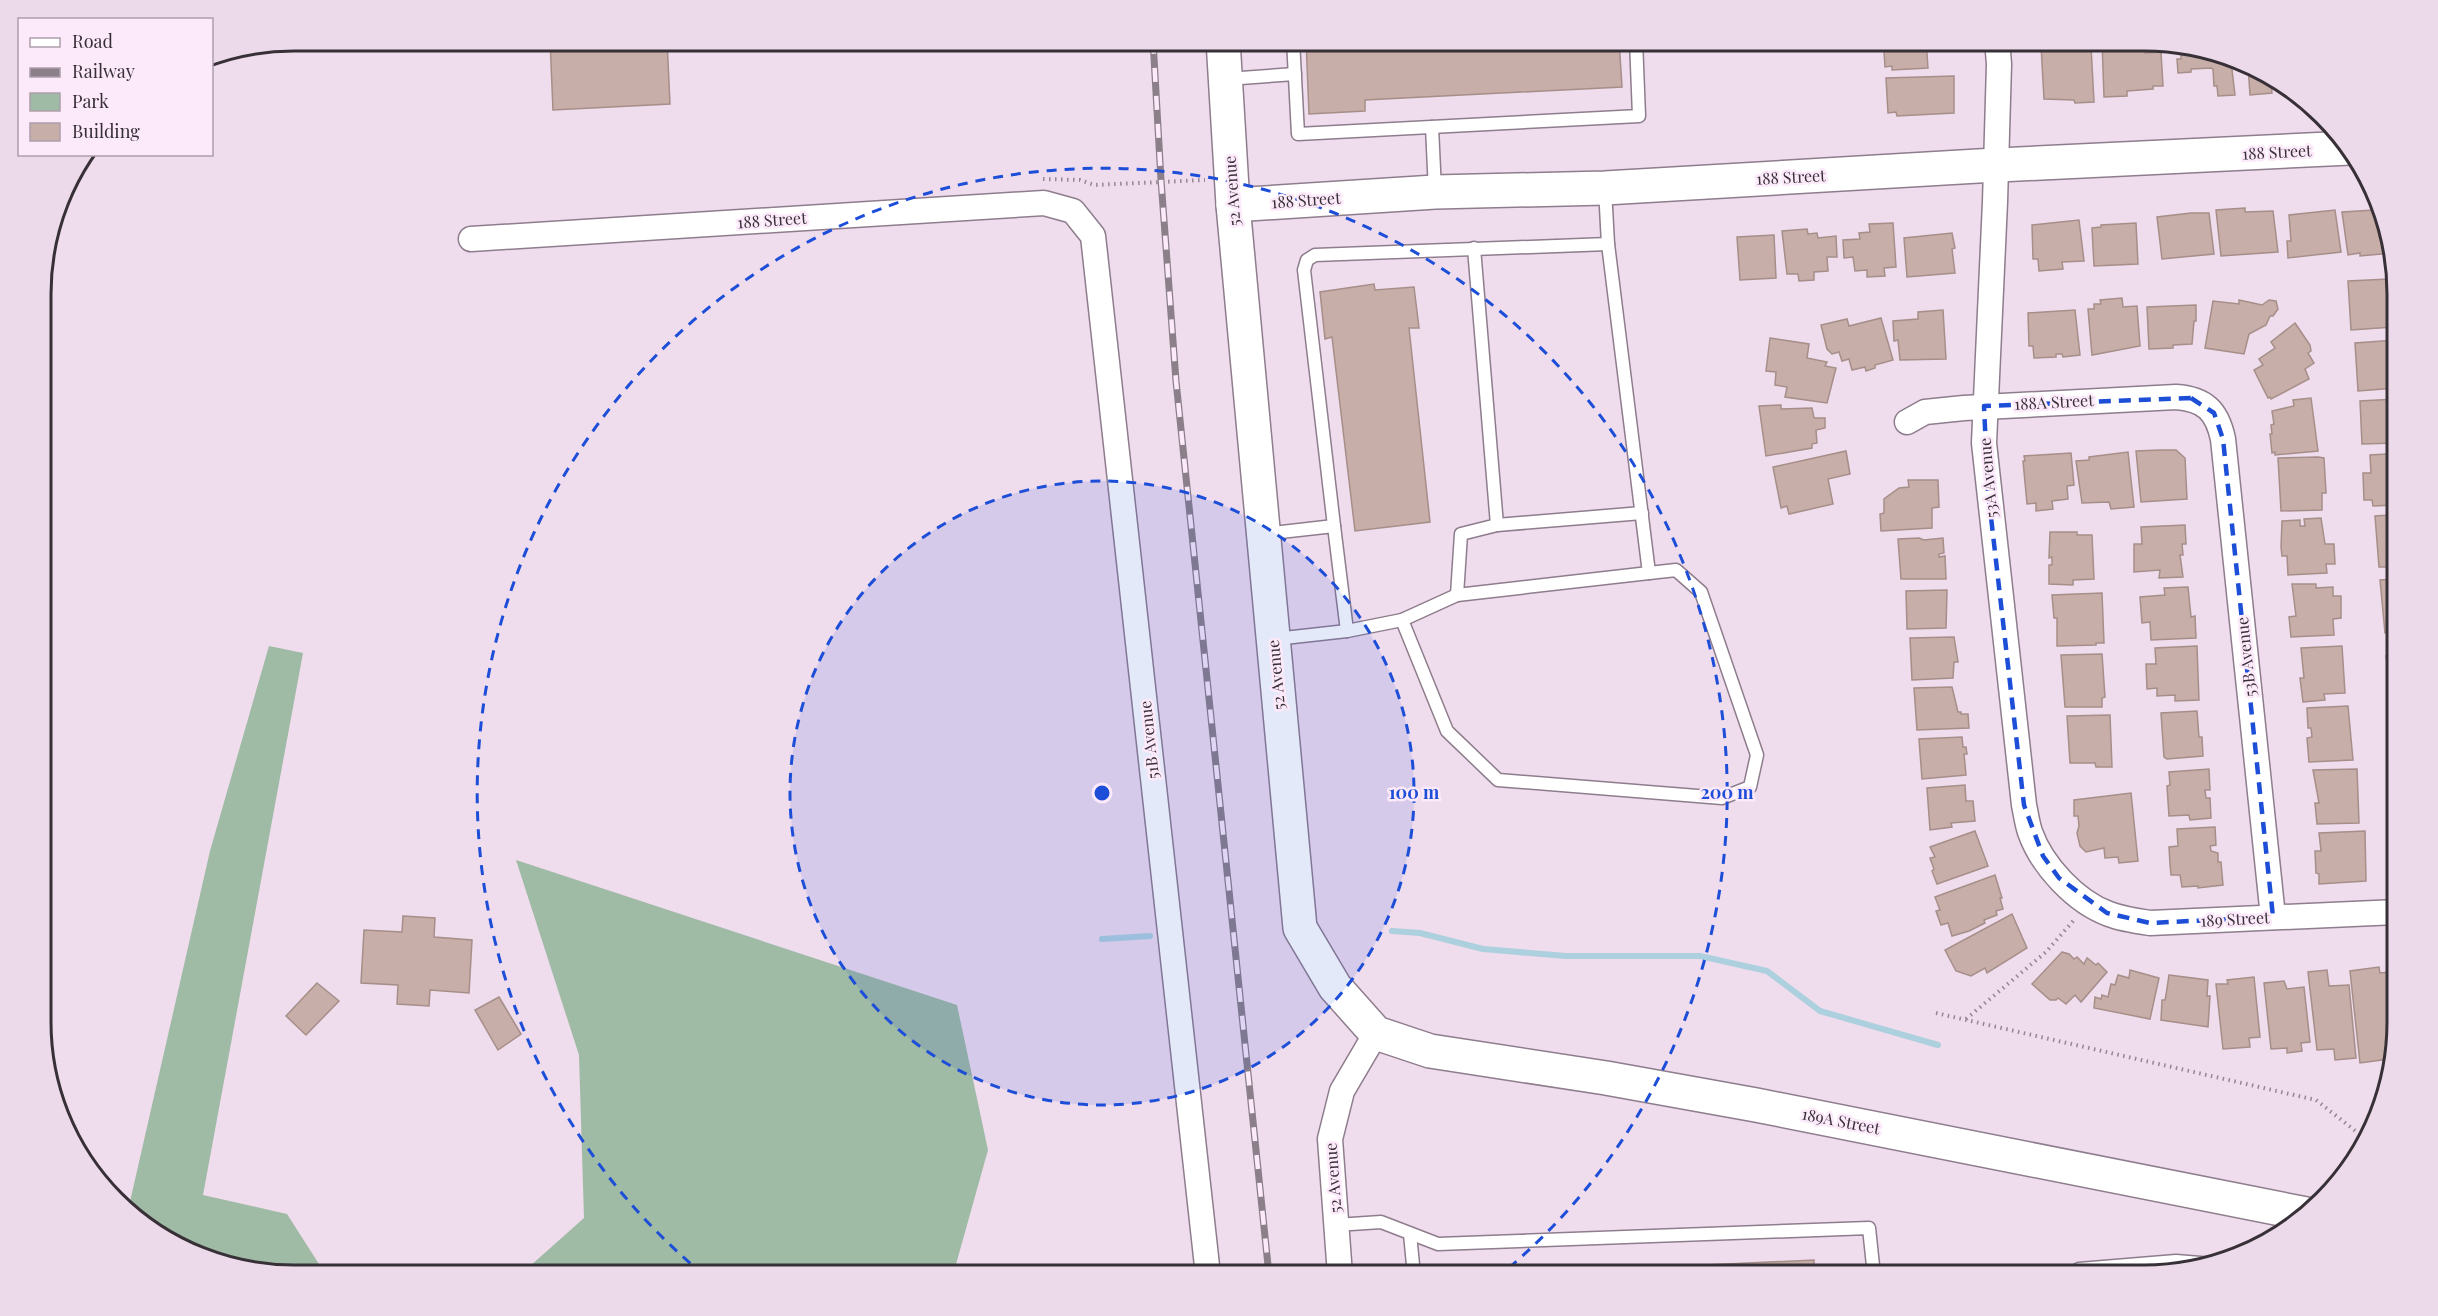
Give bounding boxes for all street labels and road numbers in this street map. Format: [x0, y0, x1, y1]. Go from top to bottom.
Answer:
street label: 188 Street [2242, 139, 2313, 164]
street label: 52 Avenue [1219, 155, 1244, 227]
street label: 188 Street [1756, 164, 1827, 189]
street label: 188 Street [1271, 187, 1342, 212]
street label: 188 Street [737, 207, 808, 232]
street label: 188A Street [2014, 389, 2095, 414]
street label: 53A Avenue [1974, 437, 2001, 519]
street label: 53B Avenue [2231, 616, 2260, 698]
street label: 52 Avenue [1262, 639, 1289, 711]
street label: 51B Avenue [1134, 700, 1163, 780]
street label: 189 Street [2200, 906, 2270, 931]
street label: 189A Street [1800, 1103, 1882, 1138]
street label: 52 Avenue [1320, 1142, 1345, 1214]

